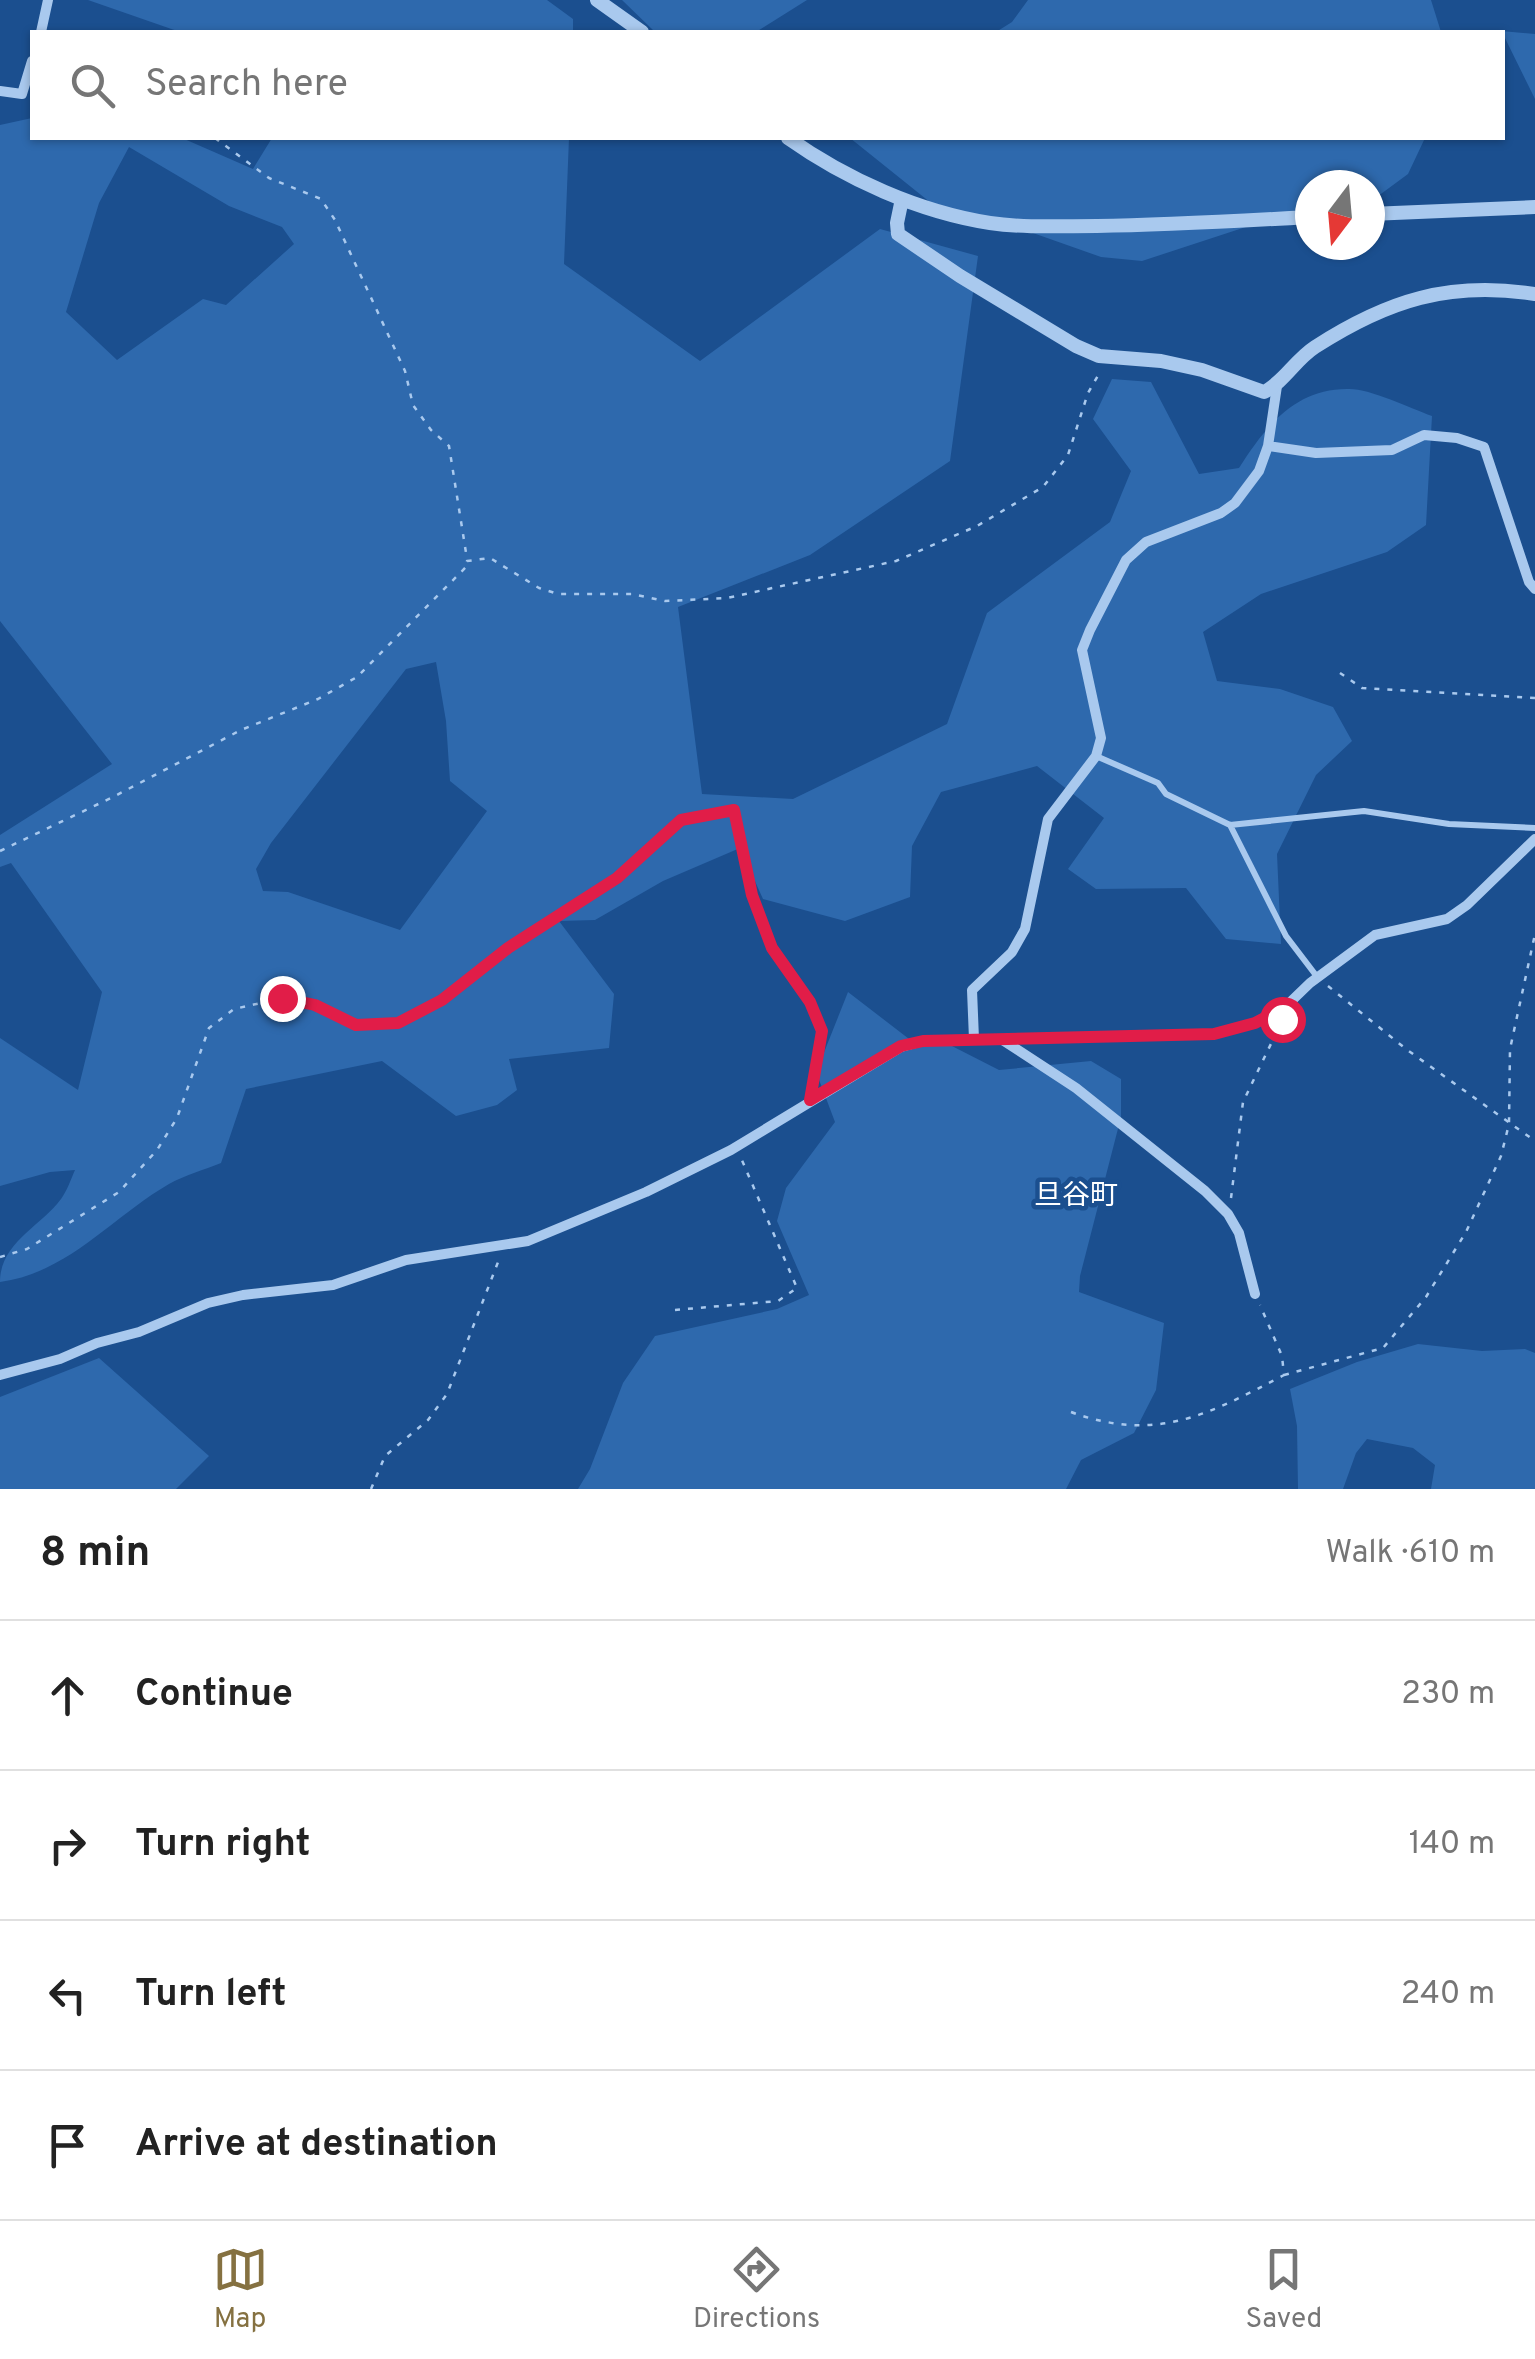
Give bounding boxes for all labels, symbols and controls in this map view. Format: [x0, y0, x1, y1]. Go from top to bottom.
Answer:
search box [30, 30, 1505, 140]
icon: search [65, 58, 120, 113]
text: Search here [145, 61, 348, 110]
north arrow [1295, 170, 1385, 260]
route end [260, 976, 306, 1022]
route start [1260, 997, 1306, 1043]
district label: 旦谷町 [1034, 1179, 1118, 1215]
text: 8 min [40, 1528, 150, 1581]
text: Walk · 610 m [1325, 1534, 1495, 1574]
icon: ahead [40, 1668, 95, 1723]
text: Continue [135, 1671, 293, 1720]
text: 230 m [1401, 1675, 1495, 1715]
icon: right [40, 1818, 95, 1873]
text: Turn right [135, 1821, 310, 1870]
text: 140 m [1409, 1825, 1495, 1865]
icon: left [40, 1968, 95, 2023]
text: Turn left [135, 1971, 287, 2020]
text: 240 m [1401, 1975, 1495, 2015]
icon: arrive [40, 2118, 95, 2173]
text: Arrive at destination [135, 2121, 498, 2170]
tab: Map [213, 2242, 268, 2338]
tab: Directions [693, 2242, 820, 2338]
tab: Saved [1245, 2242, 1322, 2338]

